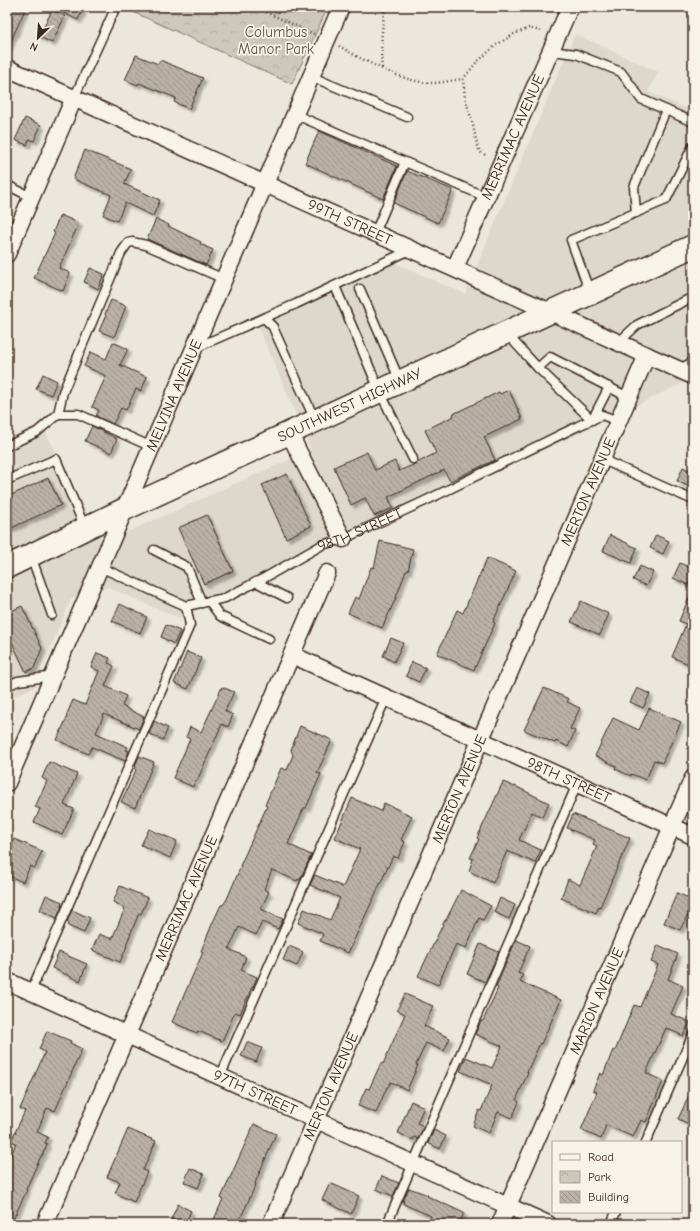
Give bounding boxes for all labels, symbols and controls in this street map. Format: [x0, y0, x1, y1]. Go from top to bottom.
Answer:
north arrow [18, 18, 58, 58]
park label: Columbus Manor Park [238, 23, 315, 58]
text: N [28, 39, 40, 54]
street label: MERRIMAC AVENUE [477, 72, 548, 203]
street label: 99TH STREET [305, 195, 395, 249]
street label: MELVINA AVENUE [142, 337, 206, 454]
street label: SOUTHWEST HIGHWAY [275, 364, 425, 446]
street label: MERTON AVENUE [556, 435, 619, 549]
street label: 98TH STREET [314, 504, 406, 555]
street label: MERTON AVENUE [428, 732, 491, 846]
street label: 98TH STREET [524, 753, 614, 807]
street label: MERRIMAC AVENUE [151, 833, 221, 964]
street label: MARION AVENUE [565, 945, 628, 1057]
street label: MERTON AVENUE [299, 1029, 362, 1143]
street label: 97TH STREET [210, 1066, 300, 1119]
legend [552, 1141, 682, 1213]
text: Road [588, 1150, 614, 1164]
text: Park [588, 1170, 611, 1184]
text: Building [588, 1190, 629, 1204]

